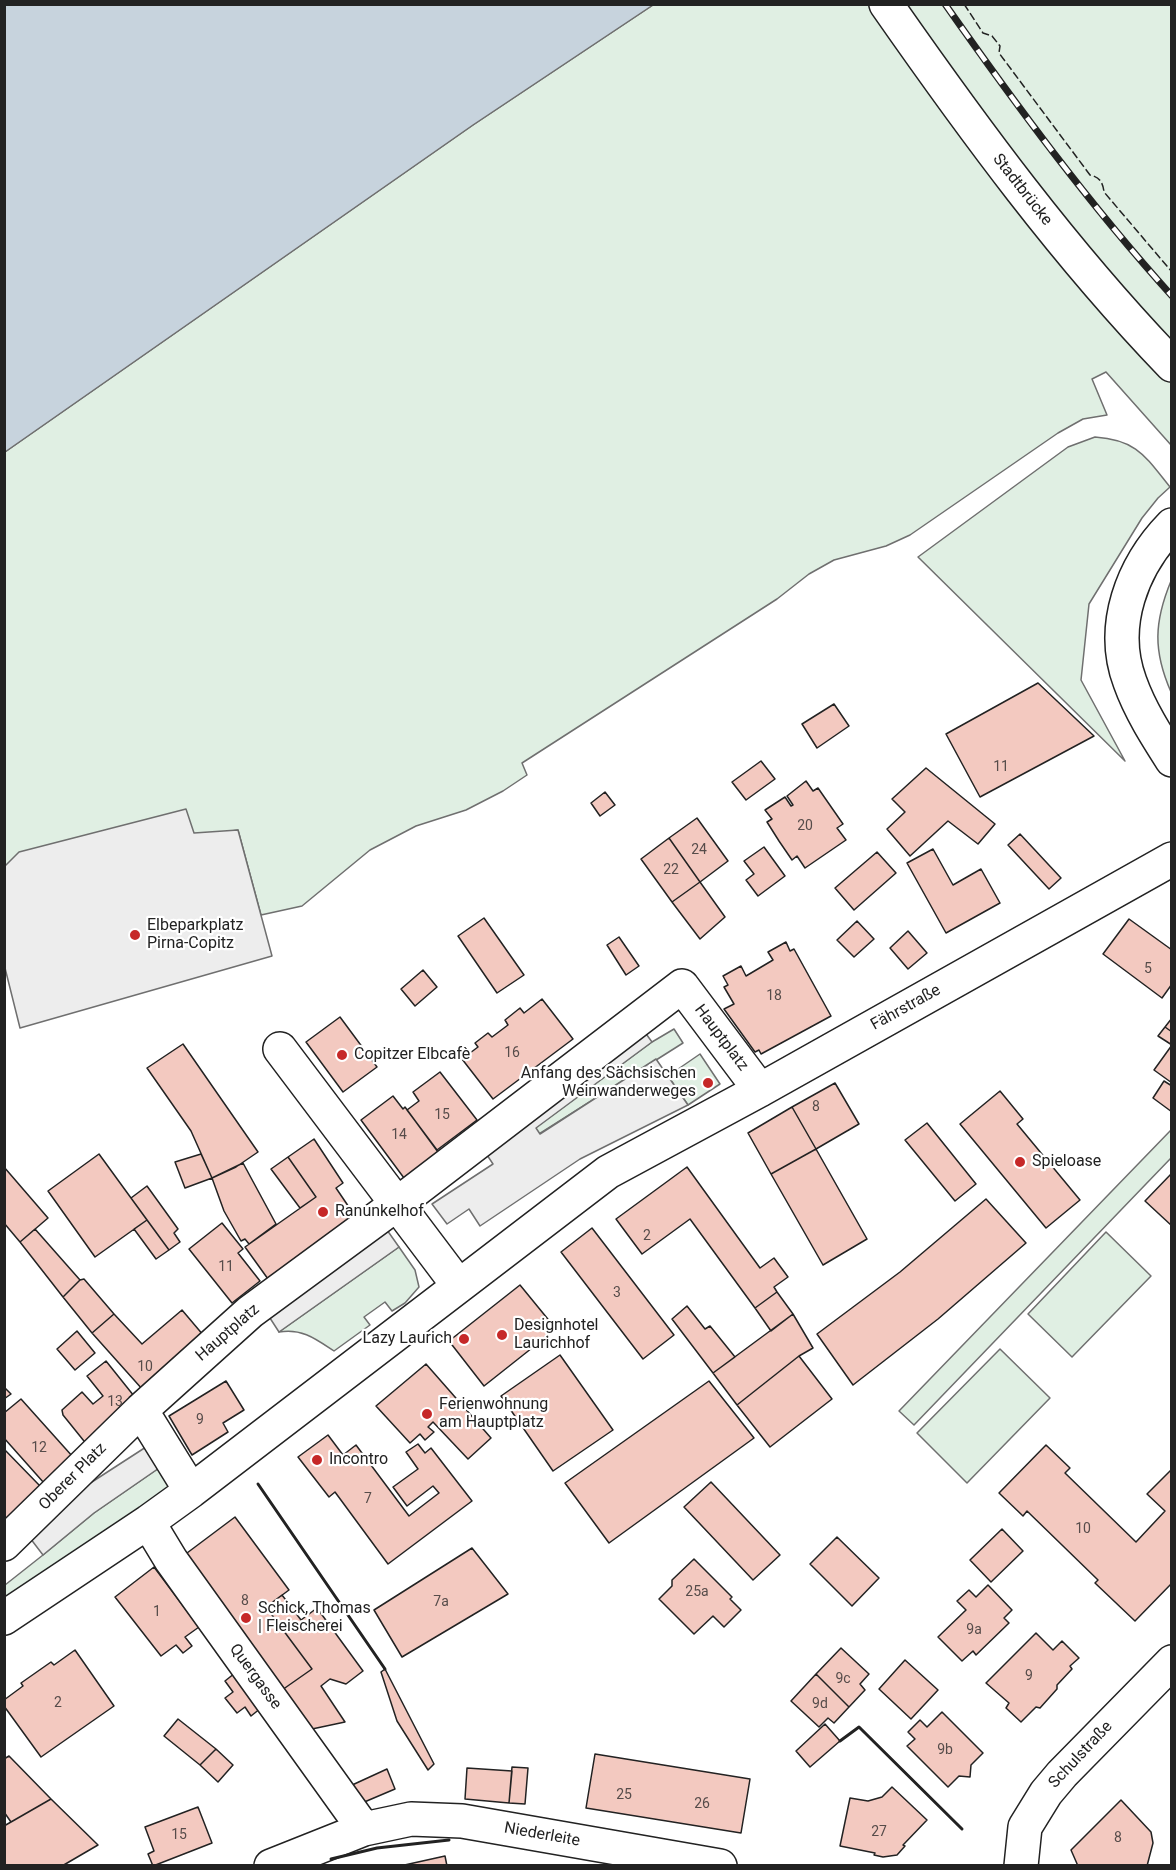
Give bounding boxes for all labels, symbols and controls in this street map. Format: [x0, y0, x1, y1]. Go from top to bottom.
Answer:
street label: Stadtbrücke [988, 150, 1056, 230]
house number: 11 [993, 759, 1009, 775]
house number: 20 [797, 818, 813, 834]
house number: 24 [691, 842, 707, 858]
house number: 22 [663, 862, 679, 878]
place label: Elbeparkplatz Pirna-Copitz [147, 916, 243, 954]
marker: Elbeparkplatz Pirna-Copitz [128, 928, 142, 942]
house number: 5 [1144, 961, 1152, 977]
street label: Fährstraße [868, 981, 944, 1035]
house number: 18 [766, 988, 782, 1004]
street label: Hauptplatz [690, 1001, 752, 1075]
place label: Copitzer Elbcafè [354, 1045, 470, 1065]
house number: 16 [504, 1045, 520, 1061]
marker: Copitzer Elbcafè [335, 1048, 349, 1062]
place label: Anfang des Sächsischen Weinwanderweges [521, 1064, 696, 1102]
marker: Anfang des Sächsischen Weinwanderweges [701, 1076, 715, 1090]
house number: 8 [812, 1099, 820, 1115]
house number: 15 [434, 1107, 450, 1123]
house number: 14 [391, 1127, 407, 1143]
place label: Spieloase [1032, 1152, 1101, 1172]
marker: Spieloase [1013, 1155, 1027, 1169]
place label: Ranunkelhof [335, 1202, 424, 1222]
marker: Ranunkelhof [316, 1205, 330, 1219]
house number: 2 [643, 1228, 651, 1244]
house number: 11 [218, 1259, 234, 1275]
house number: 3 [613, 1285, 621, 1301]
street label: Hauptplatz [192, 1300, 264, 1366]
place label: Designhotel Laurichhof [514, 1316, 598, 1354]
marker: Designhotel Laurichhof [495, 1328, 509, 1342]
place label: Lazy Laurich [363, 1329, 452, 1349]
marker: Lazy Laurich [457, 1332, 471, 1346]
house number: 10 [137, 1359, 153, 1375]
house number: 13 [107, 1394, 123, 1410]
place label: Ferienwohnung am Hauptplatz [439, 1395, 548, 1433]
marker: Ferienwohnung am Hauptplatz [420, 1407, 434, 1421]
house number: 9 [196, 1412, 204, 1428]
street label: Oberer Platz [35, 1439, 111, 1515]
house number: 12 [31, 1440, 47, 1456]
place label: Incontro [329, 1450, 388, 1470]
marker: Incontro [310, 1453, 324, 1467]
house number: 7 [364, 1491, 372, 1507]
house number: 10 [1075, 1521, 1091, 1537]
house number: 25a [685, 1584, 709, 1600]
house number: 8 [241, 1593, 249, 1609]
house number: 7a [433, 1594, 449, 1610]
place label: Schick, Thomas | Fleischerei [258, 1599, 371, 1637]
house number: 1 [153, 1604, 161, 1620]
marker: Schick, Thomas | Fleischerei [239, 1611, 253, 1625]
house number: 9a [966, 1622, 982, 1638]
street label: Quergasse [225, 1641, 285, 1713]
house number: 9 [1025, 1668, 1033, 1684]
house number: 9c [835, 1671, 851, 1687]
house number: 2 [54, 1695, 62, 1711]
house number: 9d [812, 1696, 828, 1712]
street label: Schulstraße [1045, 1717, 1117, 1793]
house number: 9b [937, 1742, 953, 1758]
house number: 25 [616, 1787, 632, 1803]
house number: 26 [694, 1796, 710, 1812]
street label: Niederleite [503, 1819, 581, 1851]
house number: 27 [871, 1824, 887, 1840]
house number: 15 [171, 1827, 187, 1843]
house number: 8 [1114, 1830, 1122, 1846]

